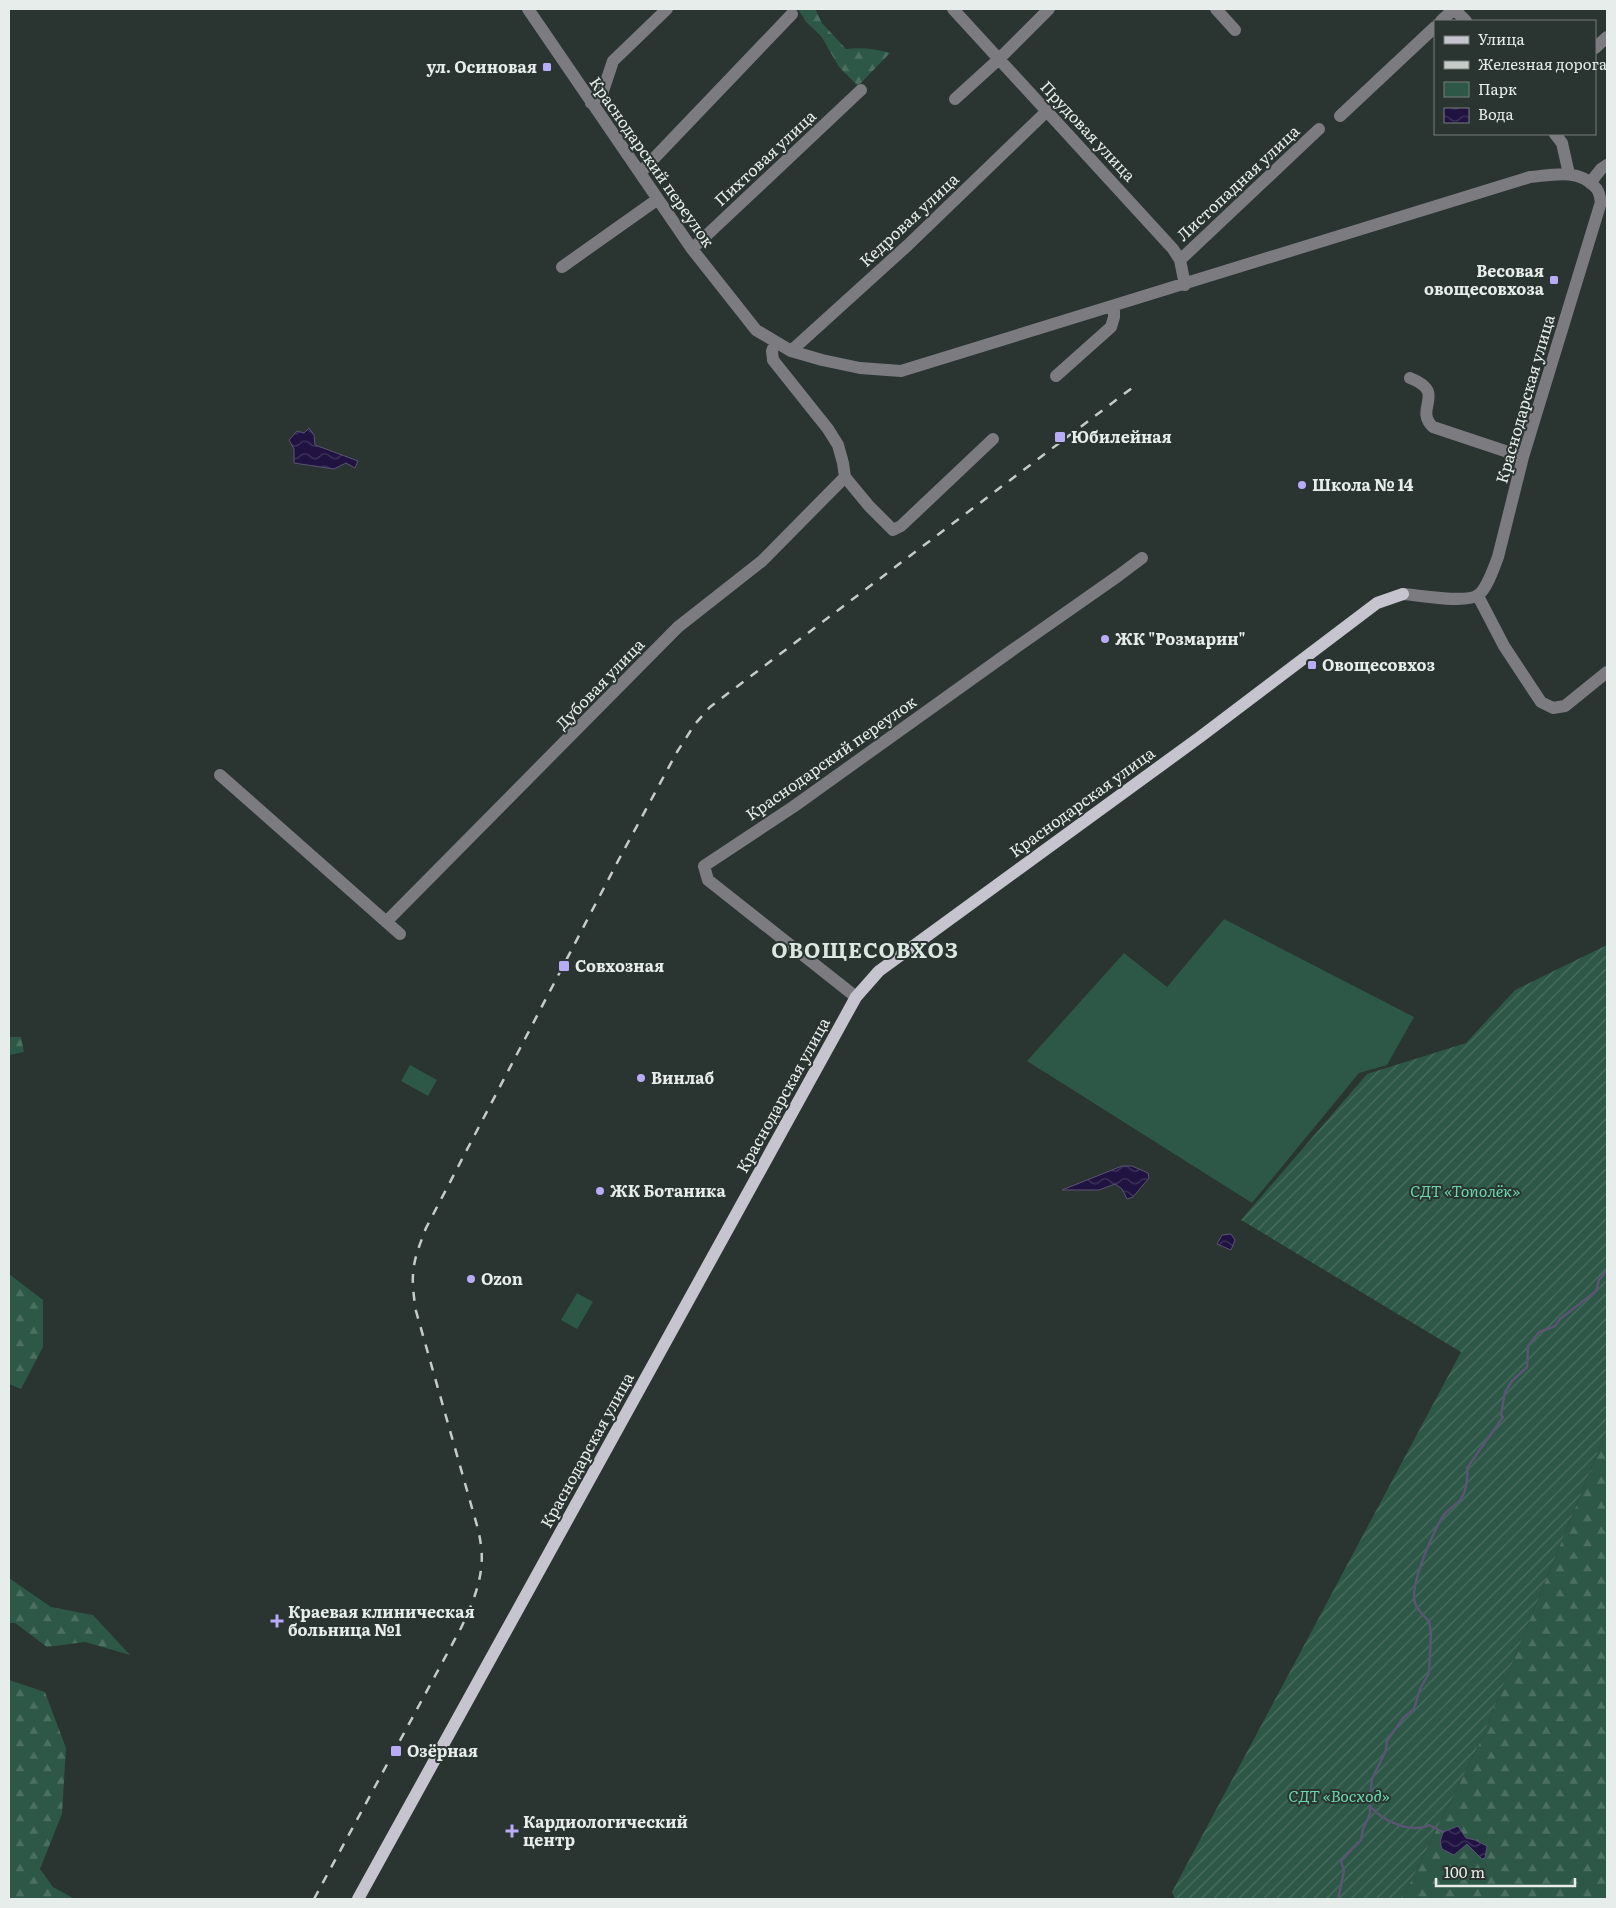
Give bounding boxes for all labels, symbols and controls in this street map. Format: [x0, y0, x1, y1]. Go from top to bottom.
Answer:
legend [1434, 20, 1596, 135]
text: Улица [1478, 27, 1526, 50]
text: Железная дорога [1478, 52, 1608, 75]
place label: ул. Осиновая [426, 54, 537, 78]
marker: ул. Осиновая [541, 61, 553, 73]
street label: Краснодарский переулок [585, 71, 721, 252]
street label: Прудовая улица [1036, 74, 1142, 186]
text: Парк [1478, 77, 1517, 100]
text: Вода [1478, 102, 1515, 125]
street label: Пихтовая улица [708, 103, 821, 211]
street label: Листопадная улица [1170, 119, 1304, 246]
street label: Кедровая улица [853, 167, 964, 272]
place label: Весовая овощесовхоза [1424, 258, 1545, 300]
marker: Весовая овощесовхоза [1548, 274, 1560, 286]
street label: Краснодарская улица [1488, 311, 1560, 486]
place label: Юбилейная [1071, 424, 1172, 448]
marker: Юбилейная [1053, 430, 1067, 444]
place label: Школа № 14 [1312, 472, 1414, 496]
marker: Школа № 14 [1296, 479, 1308, 491]
place label: ЖК "Розмарин" [1115, 626, 1246, 650]
street label: Дубовая улица [549, 632, 649, 734]
marker: ЖК "Розмарин" [1099, 633, 1111, 645]
place label: Овощесовхоз [1322, 652, 1435, 676]
marker: Овощесовхоз [1306, 659, 1318, 671]
street label: Краснодарский переулок [740, 689, 921, 825]
street label: Краснодарская улица [1004, 740, 1159, 862]
district label: ОВОЩЕСОВХОЗ [771, 933, 959, 964]
place label: Совхозная [575, 953, 664, 977]
marker: Совхозная [557, 959, 571, 973]
street label: Краснодарская улица [729, 1012, 835, 1177]
place label: Винлаб [651, 1065, 714, 1089]
marker: Винлаб [635, 1072, 647, 1084]
place label: ЖК Ботаника [610, 1178, 726, 1202]
park label: СДТ «Тополёк» [1410, 1178, 1520, 1202]
marker: ЖК Ботаника [594, 1185, 606, 1197]
place label: Ozon [481, 1266, 523, 1290]
marker: Ozon [465, 1273, 477, 1285]
street label: Краснодарская улица [533, 1367, 639, 1532]
place label: Краевая клиническая больница №1 [288, 1599, 475, 1641]
marker: Краевая клиническая больница №1 [270, 1614, 284, 1628]
place label: Озёрная [407, 1738, 478, 1762]
marker: Озёрная [389, 1744, 403, 1758]
park label: СДТ «Восход» [1288, 1783, 1390, 1807]
place label: Кардиологический центр [523, 1809, 688, 1851]
marker: Кардиологический центр [505, 1824, 519, 1838]
scale bar [1436, 1856, 1575, 1888]
text: 100 m [1444, 1860, 1485, 1883]

